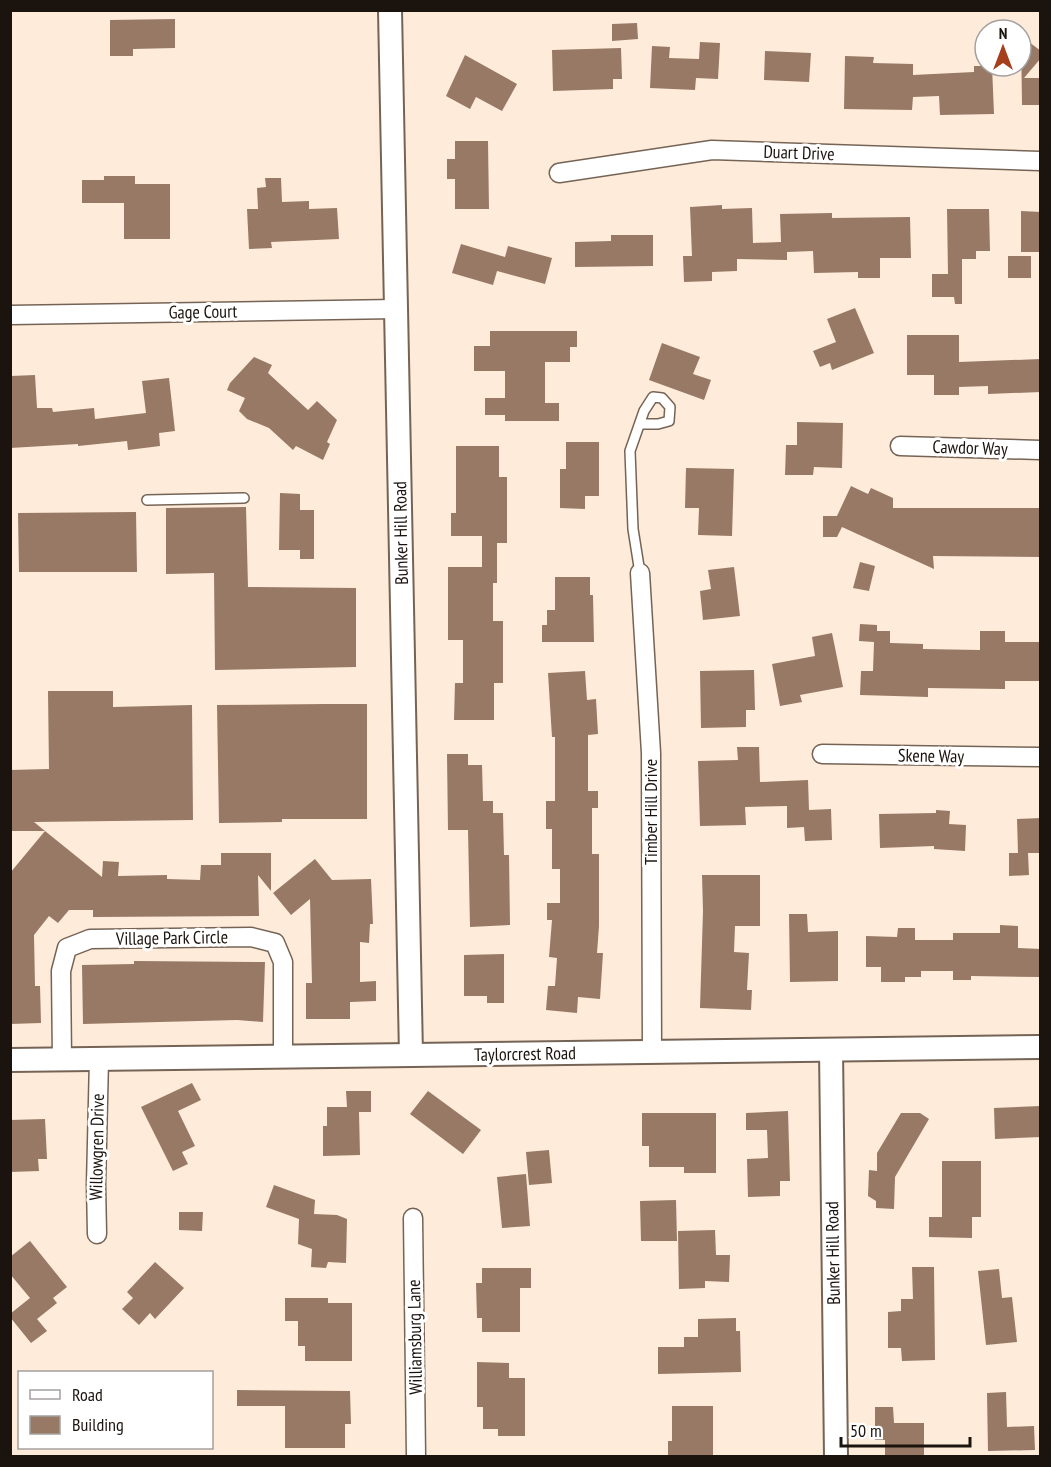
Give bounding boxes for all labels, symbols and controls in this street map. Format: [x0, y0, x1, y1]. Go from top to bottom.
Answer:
north arrow [973, 18, 1033, 78]
text: N [999, 23, 1007, 43]
street label: Duart Drive [763, 140, 835, 165]
street label: Gage Court [168, 299, 238, 324]
street label: Cawdor Way [932, 435, 1008, 460]
street label: Bunker Hill Road [388, 481, 413, 585]
street label: Skene Way [898, 743, 965, 768]
street label: Timber Hill Drive [639, 759, 662, 865]
street label: Village Park Circle [115, 925, 228, 950]
street label: Taylorcrest Road [474, 1041, 576, 1066]
street label: Willowgren Drive [84, 1093, 109, 1201]
street label: Bunker Hill Road [820, 1201, 845, 1305]
street label: Williamsburg Lane [402, 1279, 427, 1395]
legend [18, 1371, 213, 1449]
text: Road [72, 1383, 103, 1406]
scale bar [841, 1410, 970, 1448]
text: Building [72, 1413, 124, 1436]
text: 50 m [850, 1419, 882, 1442]

